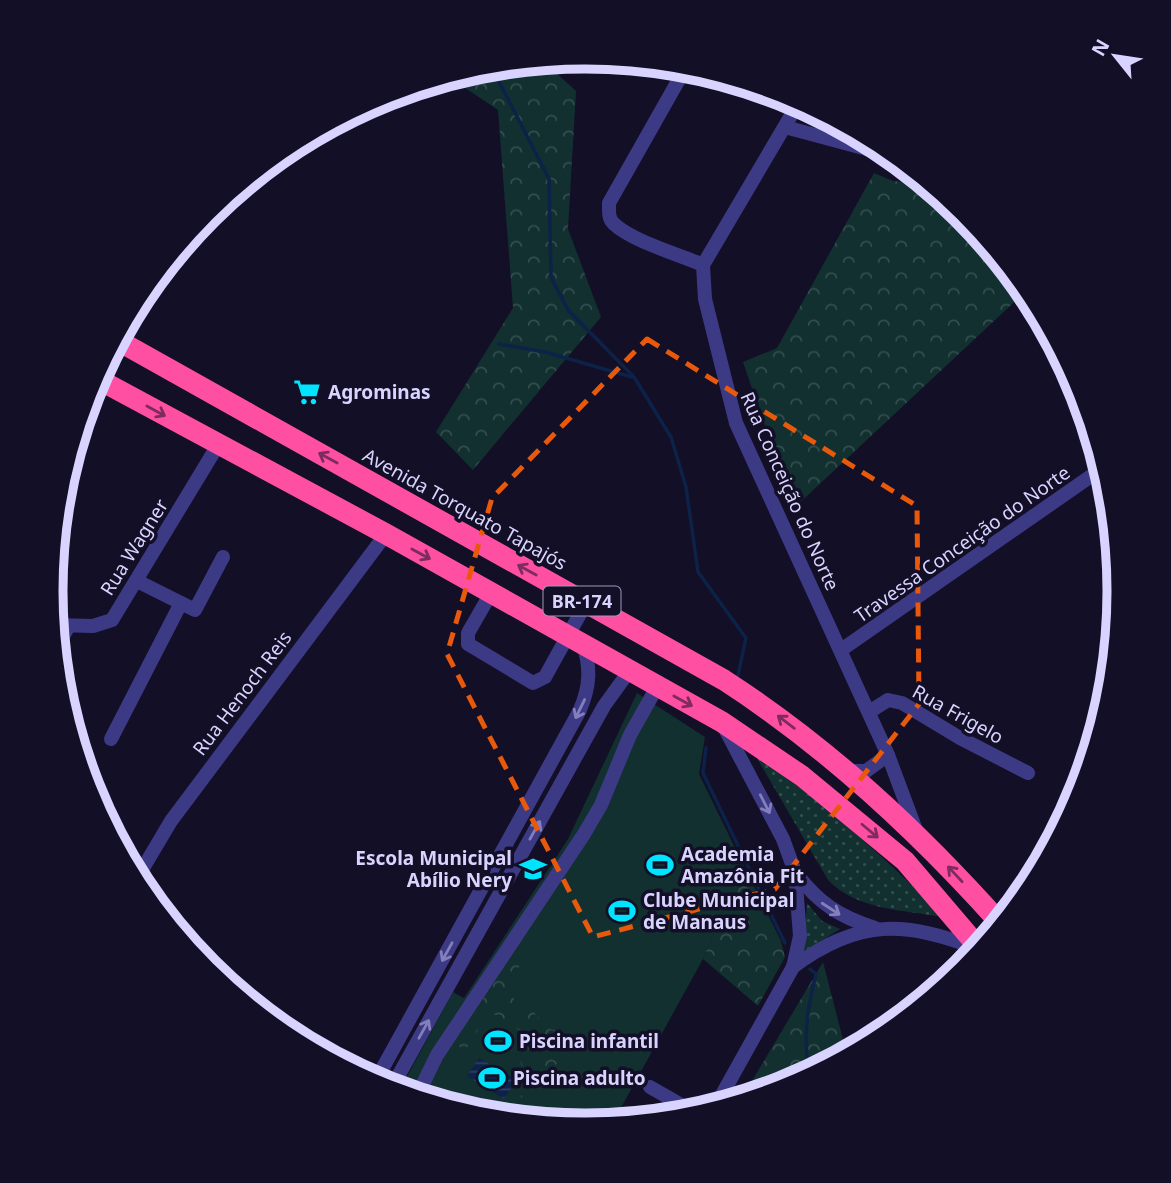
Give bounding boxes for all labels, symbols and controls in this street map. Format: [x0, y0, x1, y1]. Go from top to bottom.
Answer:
north arrow [1080, 21, 1150, 91]
text: N [1085, 34, 1115, 61]
supermarket icon: Agrominas [292, 377, 322, 407]
place label: Agrominas [328, 379, 431, 405]
street label: Rua Conceição do Norte [734, 388, 846, 594]
one-way arrow [145, 405, 166, 418]
street label: Avenida Torquato Tapajós [358, 442, 572, 576]
one-way arrow [319, 451, 339, 465]
street label: Travessa Conceição do Norte [849, 459, 1075, 629]
street label: Rua Wagner [94, 494, 174, 600]
one-way arrow [410, 548, 431, 561]
one-way arrow [517, 563, 537, 577]
road number: BR-174 [544, 586, 620, 616]
street label: Rua Henoch Reis [187, 625, 297, 761]
street label: Rua Frigelo [908, 678, 1008, 750]
one-way arrow [673, 694, 693, 708]
one-way arrow [572, 698, 586, 719]
one-way arrow [778, 714, 796, 729]
one-way arrow [759, 794, 773, 814]
one-way arrow [528, 821, 542, 841]
one-way arrow [860, 823, 878, 838]
place label: Academia Amazônia Fit [681, 841, 804, 889]
place label: Escola Municipal Abílio Nery [355, 845, 512, 893]
sports icon: Academia Amazônia Fit [645, 850, 675, 880]
school or university icon: Escola Municipal Abílio Nery [518, 854, 548, 884]
one-way arrow [947, 865, 963, 883]
place label: Clube Municipal de Manaus [643, 887, 794, 935]
sports icon: Clube Municipal de Manaus [607, 896, 637, 926]
one-way arrow [821, 902, 840, 917]
one-way arrow [440, 941, 454, 961]
one-way arrow [418, 1019, 431, 1040]
sports icon: Piscina infantil [483, 1026, 513, 1056]
place label: Piscina infantil [519, 1028, 659, 1054]
sports icon: Piscina adulto [477, 1063, 507, 1093]
place label: Piscina adulto [513, 1065, 646, 1091]

